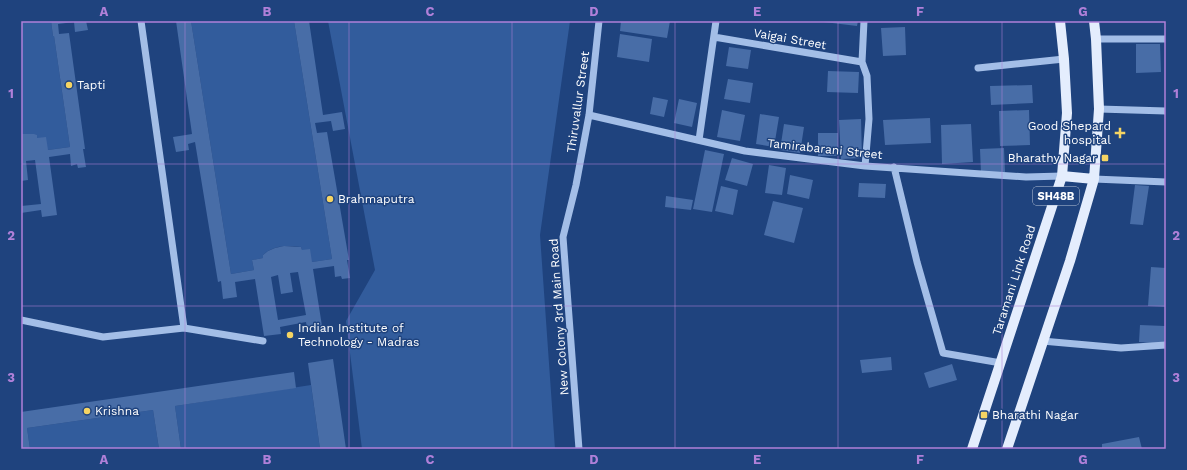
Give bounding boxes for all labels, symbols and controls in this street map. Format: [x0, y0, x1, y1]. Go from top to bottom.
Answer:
text: A [100, 4, 109, 19]
text: B [263, 4, 272, 19]
text: C [426, 4, 435, 19]
text: D [589, 4, 599, 19]
text: E [753, 4, 761, 19]
text: F [916, 4, 924, 19]
text: G [1078, 4, 1088, 19]
street label: Vaigai Street [753, 26, 827, 52]
street label: Thiruvallur Street [564, 50, 592, 154]
place label: Tapti [77, 78, 105, 92]
marker: Tapti [64, 80, 74, 90]
text: 1 [8, 86, 14, 101]
text: 1 [1173, 86, 1179, 101]
place label: Good Shepard hospital [1028, 119, 1111, 147]
marker: Good Shepard hospital [1114, 127, 1126, 139]
street label: Tamirabarani Street [767, 136, 883, 162]
place label: Bharathy Nagar [1008, 151, 1097, 165]
marker: Bharathy Nagar [1100, 153, 1110, 163]
road number: SH48B [1033, 187, 1079, 205]
place label: Brahmaputra [338, 192, 415, 206]
marker: Brahmaputra [325, 194, 335, 204]
street label: Taramani Link Road [990, 223, 1038, 337]
text: 2 [7, 228, 15, 243]
text: 2 [1172, 228, 1180, 243]
street label: New Colony 3rd Main Road [547, 238, 571, 396]
place label: Indian Institute of Technology - Madras [298, 321, 419, 349]
marker: Indian Institute of Technology - Madras [285, 330, 295, 340]
text: 3 [7, 370, 15, 385]
text: 3 [1172, 370, 1180, 385]
place label: Krishna [95, 404, 139, 418]
marker: Krishna [82, 406, 92, 416]
place label: Bharathi Nagar [992, 408, 1079, 422]
marker: Bharathi Nagar [979, 410, 989, 420]
text: A [100, 452, 109, 467]
text: B [263, 452, 272, 467]
text: C [426, 452, 435, 467]
text: D [589, 452, 599, 467]
text: E [753, 452, 761, 467]
text: F [916, 452, 924, 467]
text: G [1078, 452, 1088, 467]

